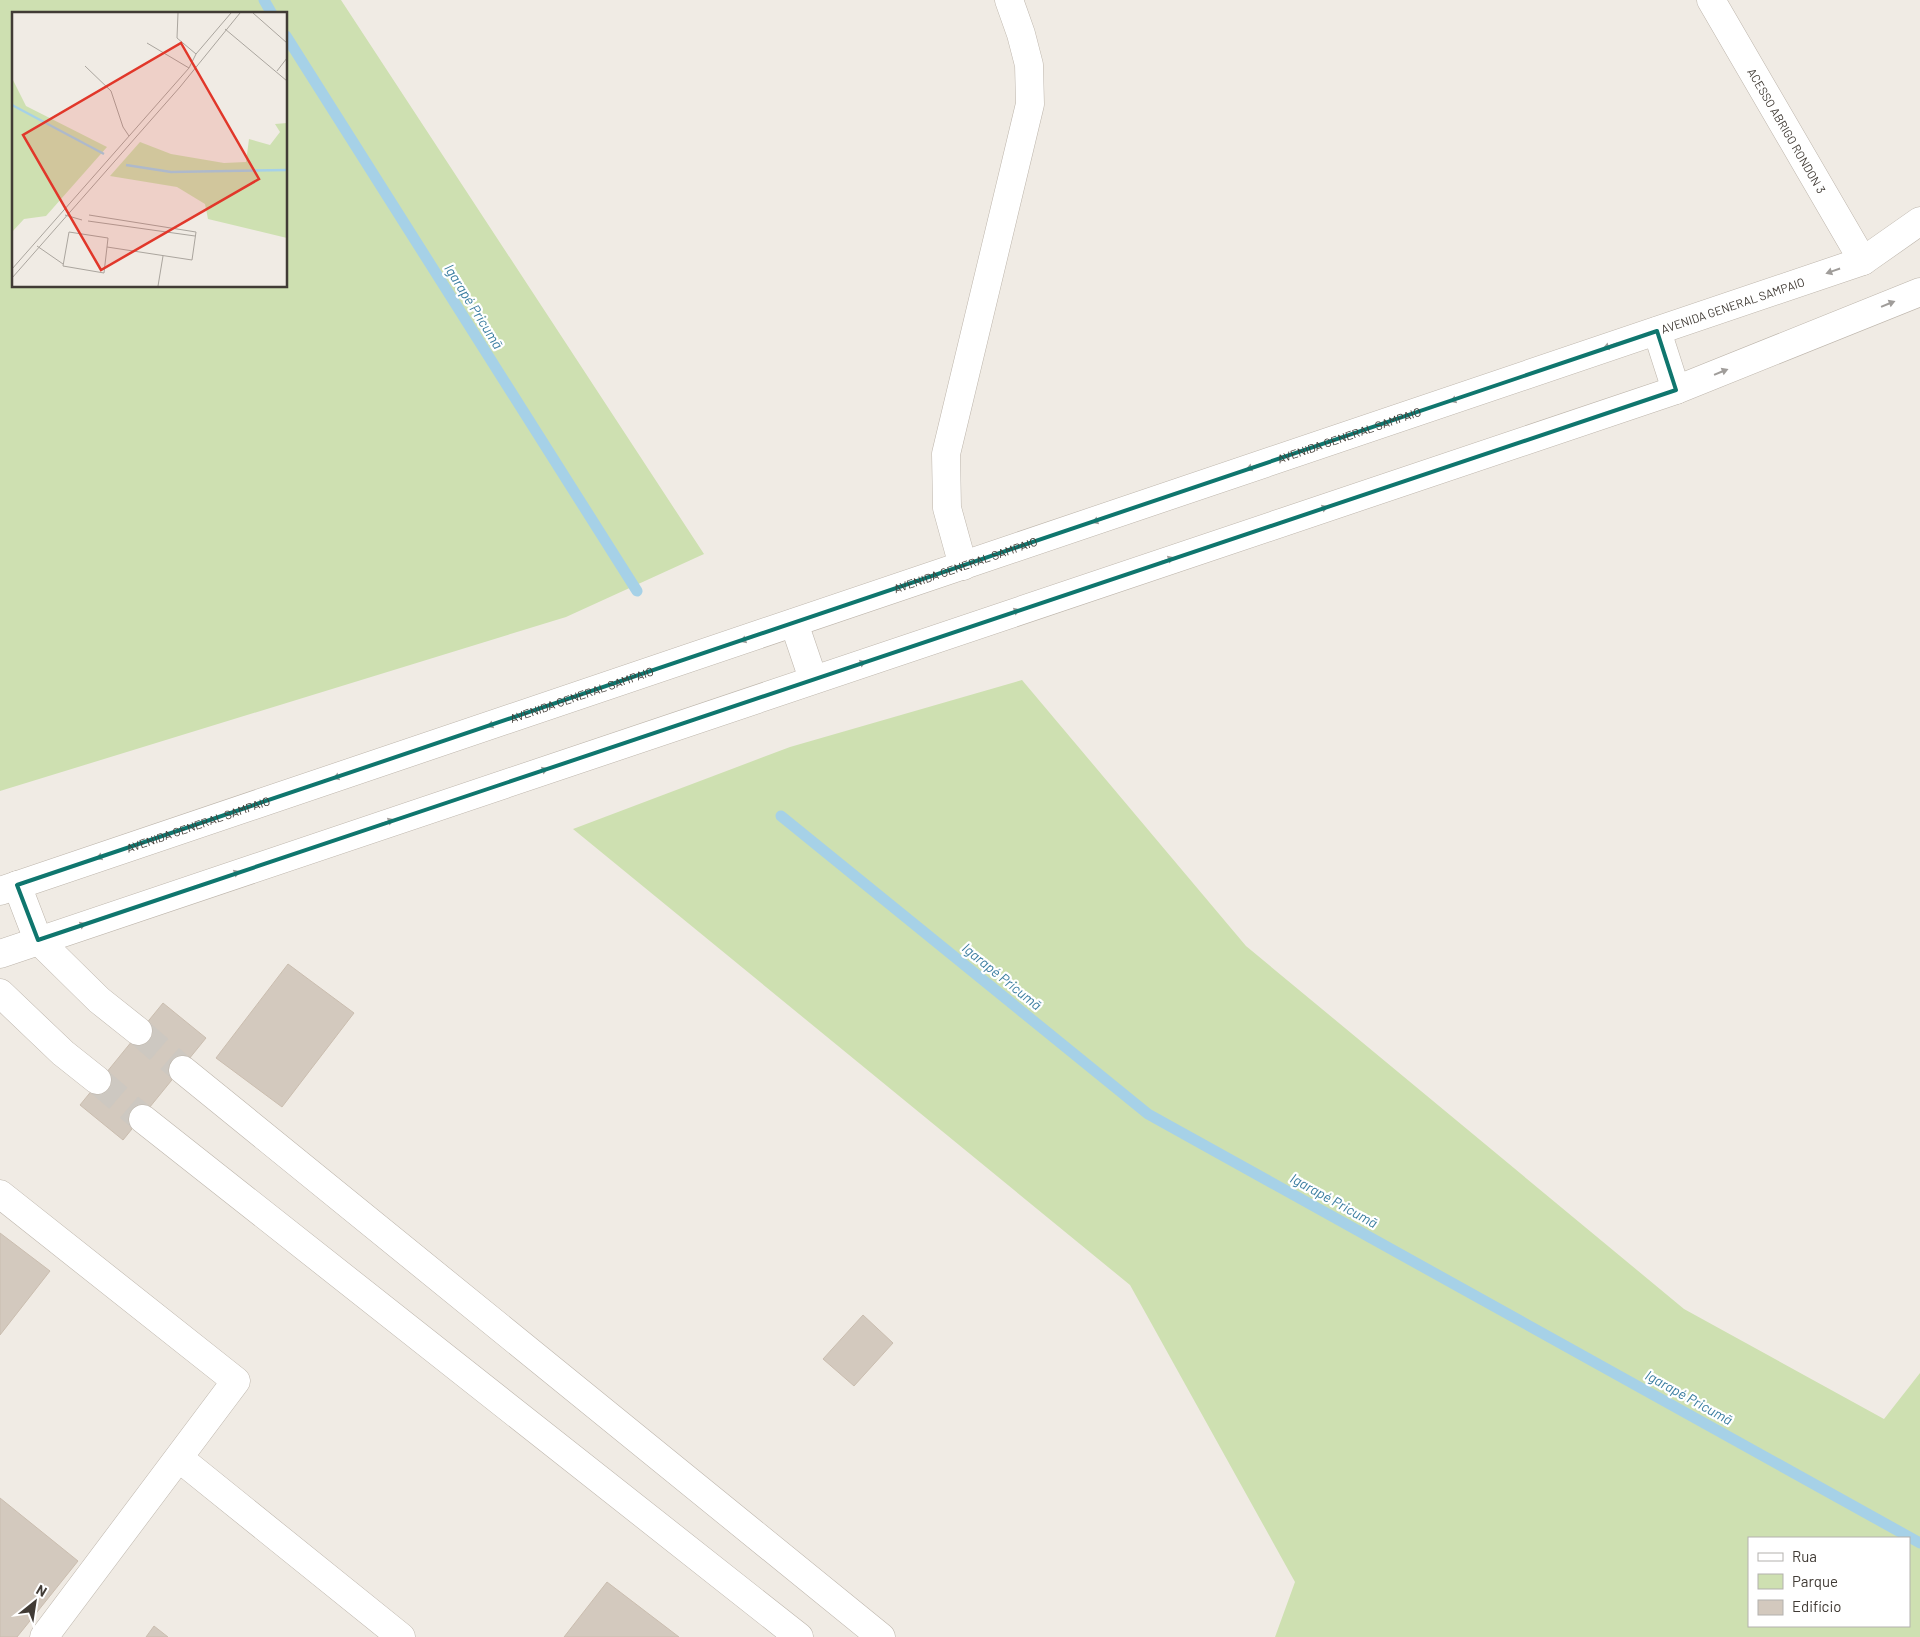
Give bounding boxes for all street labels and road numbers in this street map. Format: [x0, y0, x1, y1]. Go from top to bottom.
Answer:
street label: ACESSO ABRIGO RONDON 3 [1745, 65, 1829, 196]
street label: AVENIDA GENERAL SAMPAIO [1659, 274, 1806, 336]
street label: AVENIDA GENERAL SAMPAIO [1275, 404, 1423, 466]
street label: AVENIDA GENERAL SAMPAIO [892, 534, 1039, 595]
street label: AVENIDA GENERAL SAMPAIO [508, 664, 655, 725]
street label: AVENIDA GENERAL SAMPAIO [124, 793, 272, 855]

